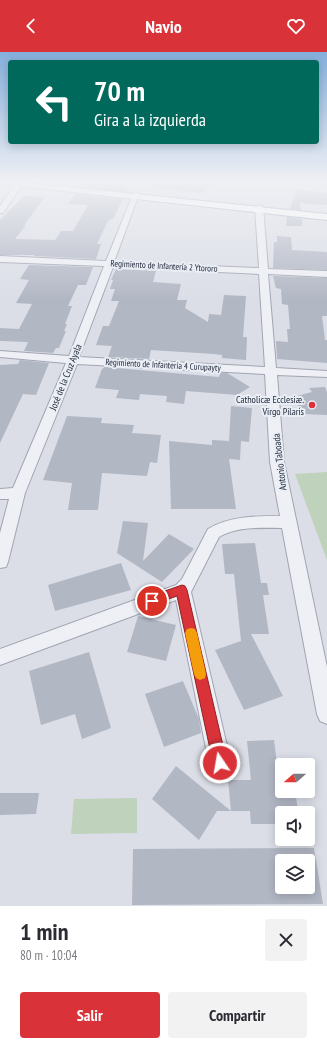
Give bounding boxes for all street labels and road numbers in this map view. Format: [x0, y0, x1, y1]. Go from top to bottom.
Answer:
street label: Regimiento de Infantería 2 Ytororo [110, 257, 218, 274]
street label: José de la Cruz Ayala [46, 342, 85, 413]
street label: Regimiento de Infantería 4 Curupayty [105, 356, 222, 373]
street label: Antonio Taboada [270, 433, 289, 491]

